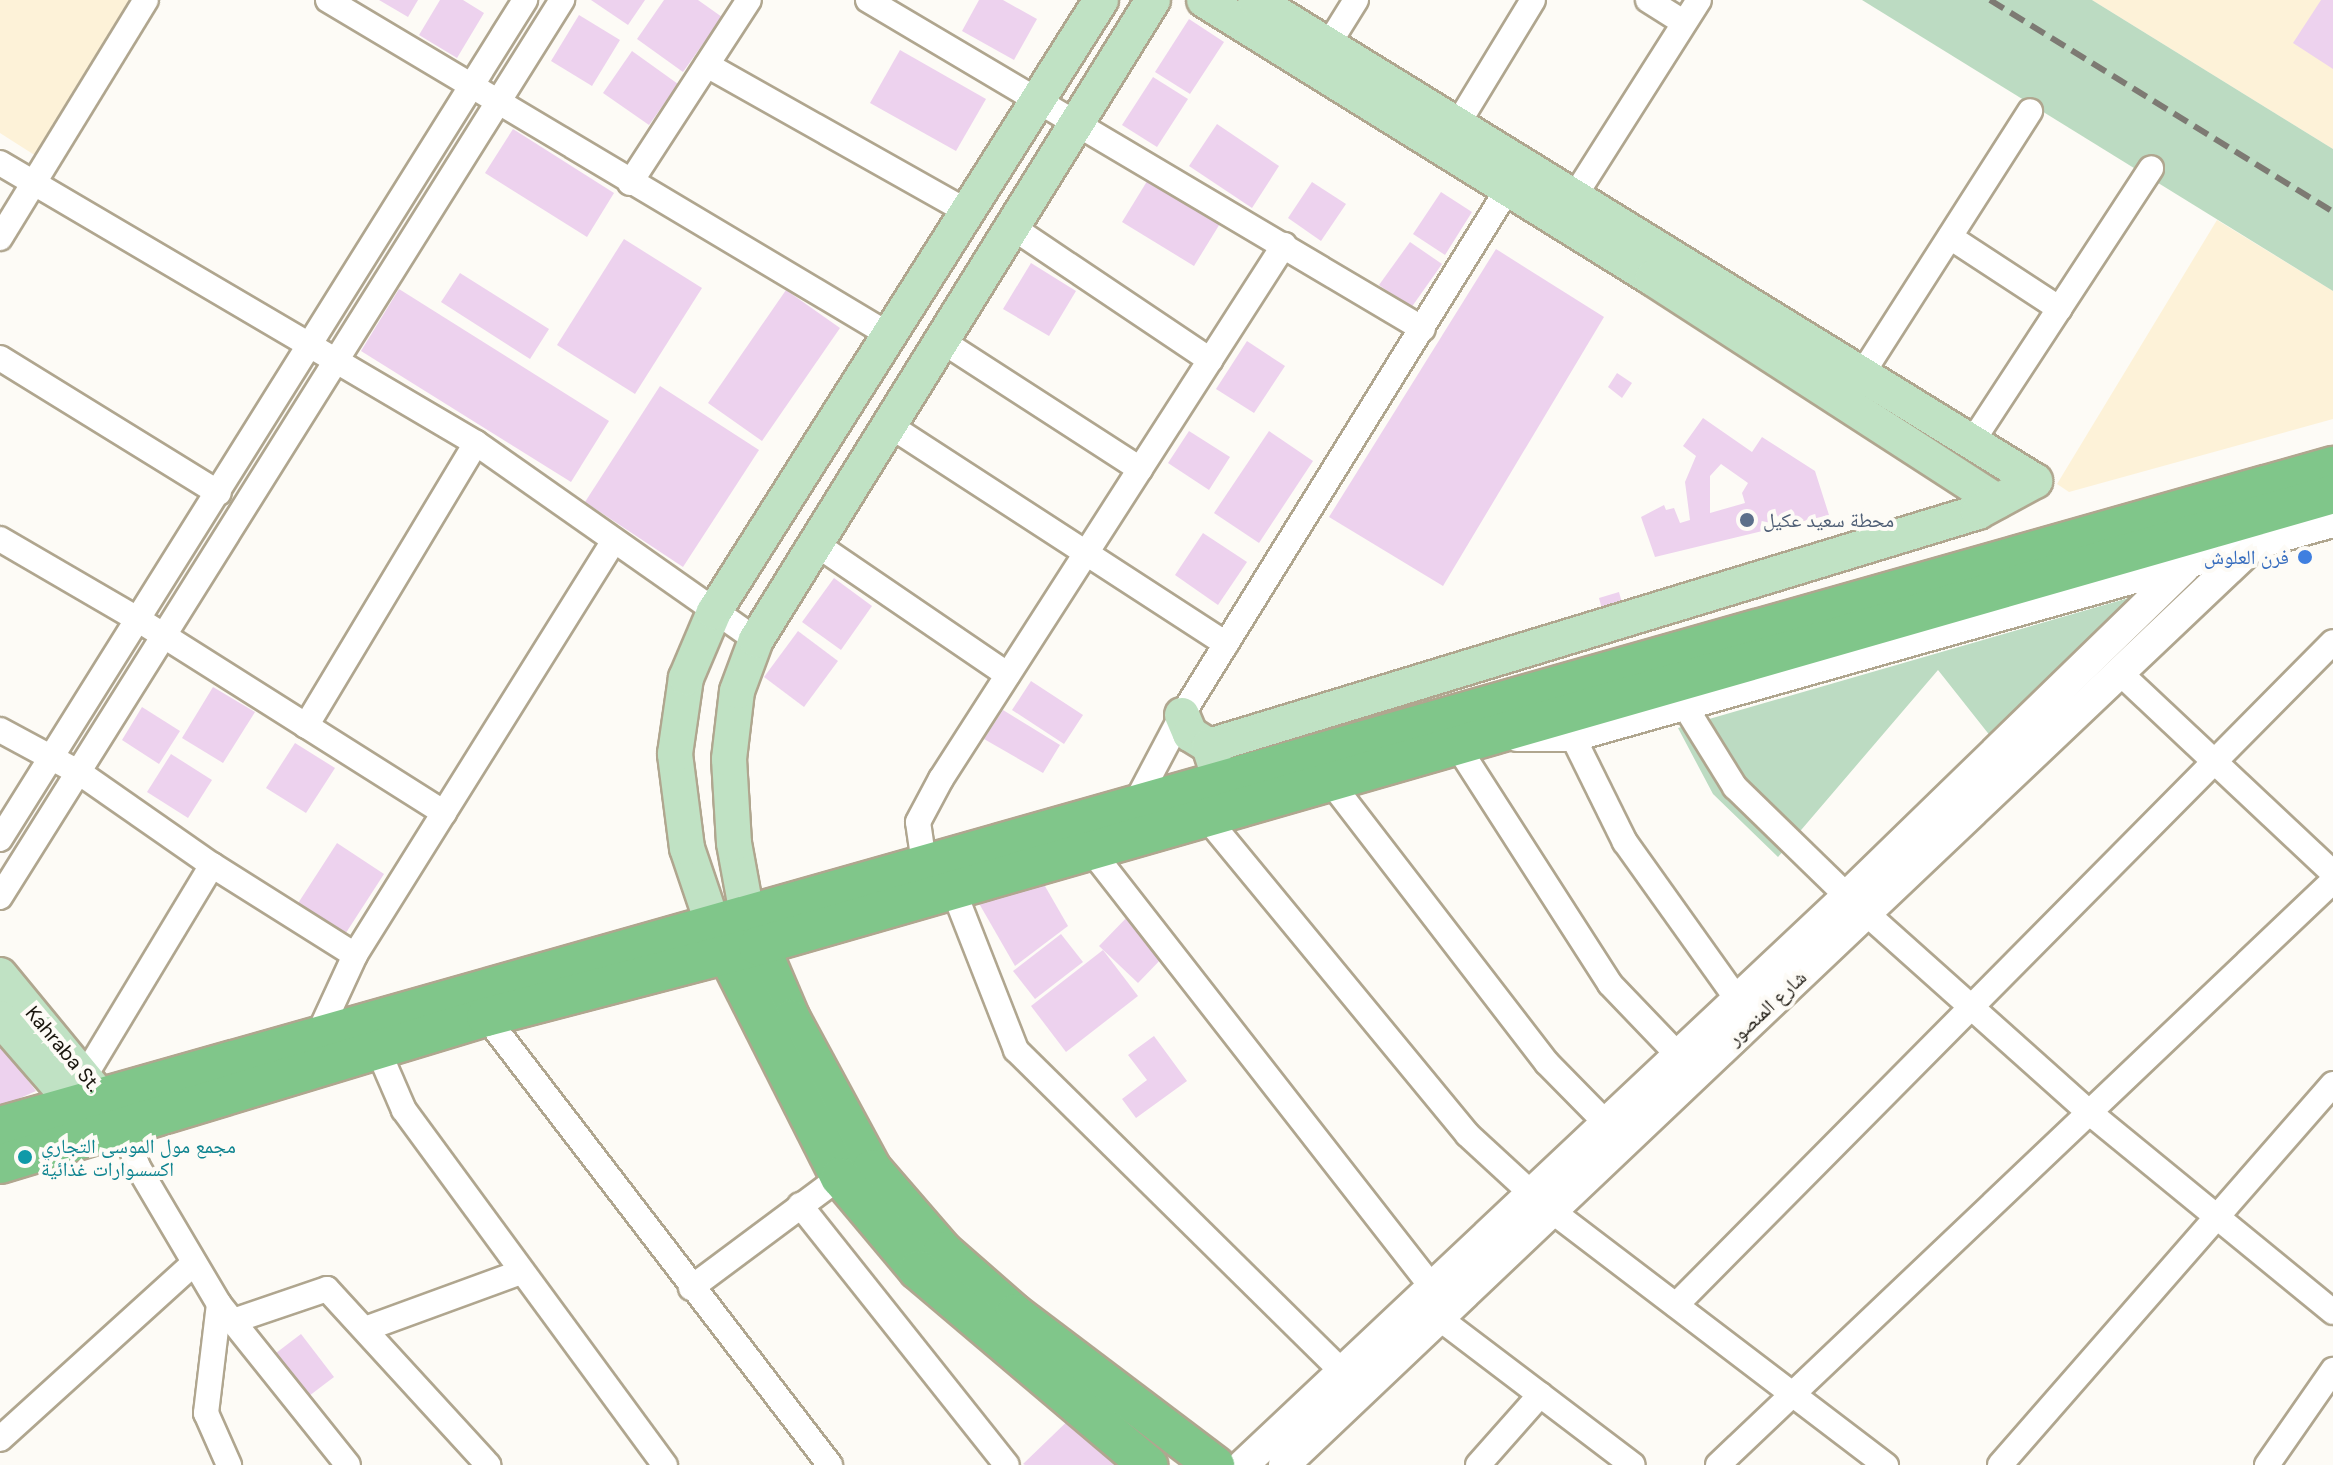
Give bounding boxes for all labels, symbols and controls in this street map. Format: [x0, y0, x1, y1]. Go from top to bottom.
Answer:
place label: محطة سعيد عكيل [1763, 508, 1894, 532]
marker: محطة سعيد عكيل [1738, 511, 1756, 529]
place label: فرن العلوش [2204, 545, 2289, 569]
marker: فرن العلوش [2296, 548, 2314, 566]
street label: شارع المنصور [1723, 965, 1811, 1051]
street label: Kahraba St. [20, 1001, 106, 1097]
place label: مجمع مول الموسى التجاري اكسسوارات غذائية [41, 1134, 236, 1181]
marker: مجمع مول الموسى التجاري اكسسوارات غذائية [16, 1148, 34, 1166]

